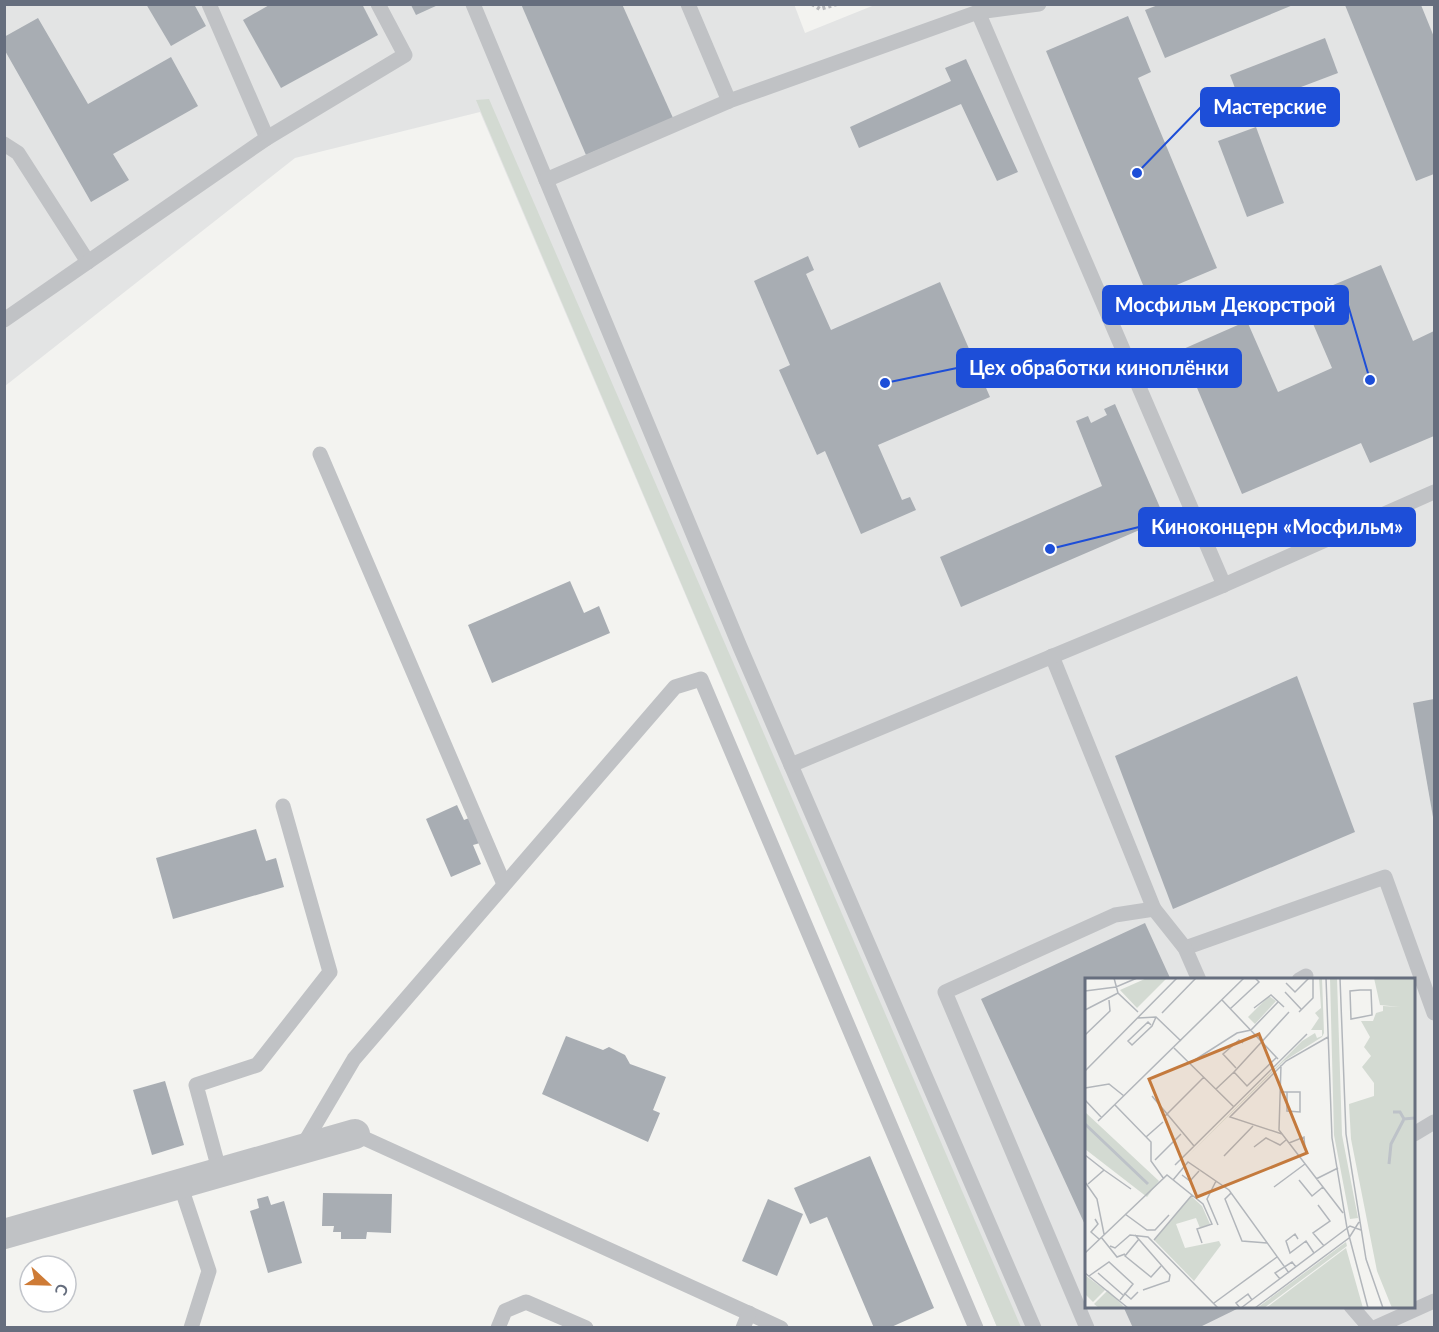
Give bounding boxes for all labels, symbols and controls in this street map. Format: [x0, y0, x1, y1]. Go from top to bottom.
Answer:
callout: Мастерские [1201, 88, 1339, 126]
text: Мастерские [1213, 94, 1327, 118]
callout: Мосфильм Декорстрой [1103, 286, 1348, 324]
text: Мосфильм Декорстрой [1115, 292, 1335, 316]
callout: Цех обработки киноплёнки [957, 349, 1241, 387]
text: Цех обработки киноплёнки [969, 355, 1229, 379]
callout: Киноконцерн «Мосфильм» [1139, 508, 1415, 546]
text: Киноконцерн «Мосфильм» [1151, 514, 1403, 538]
inset map [1085, 978, 1415, 1308]
north arrow [18, 1254, 78, 1314]
text: С [51, 1281, 73, 1299]

